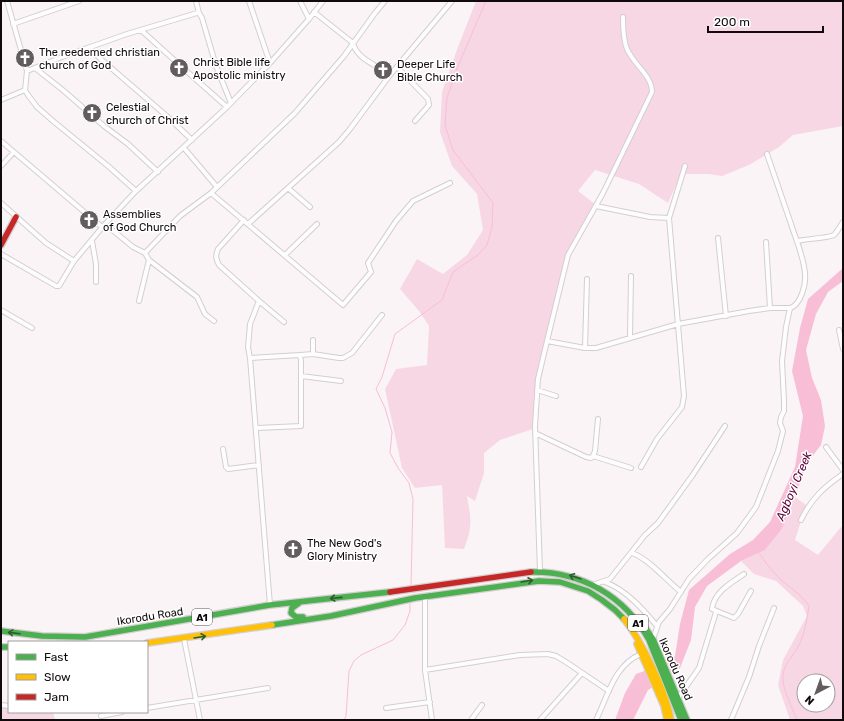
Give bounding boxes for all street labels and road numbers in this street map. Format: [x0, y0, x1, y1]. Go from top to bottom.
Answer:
street label: Ikorodu Road [116, 605, 184, 628]
road number: A1 [192, 609, 212, 625]
road number: A1 [628, 615, 648, 631]
street label: Ikorodu Road [656, 636, 695, 702]

